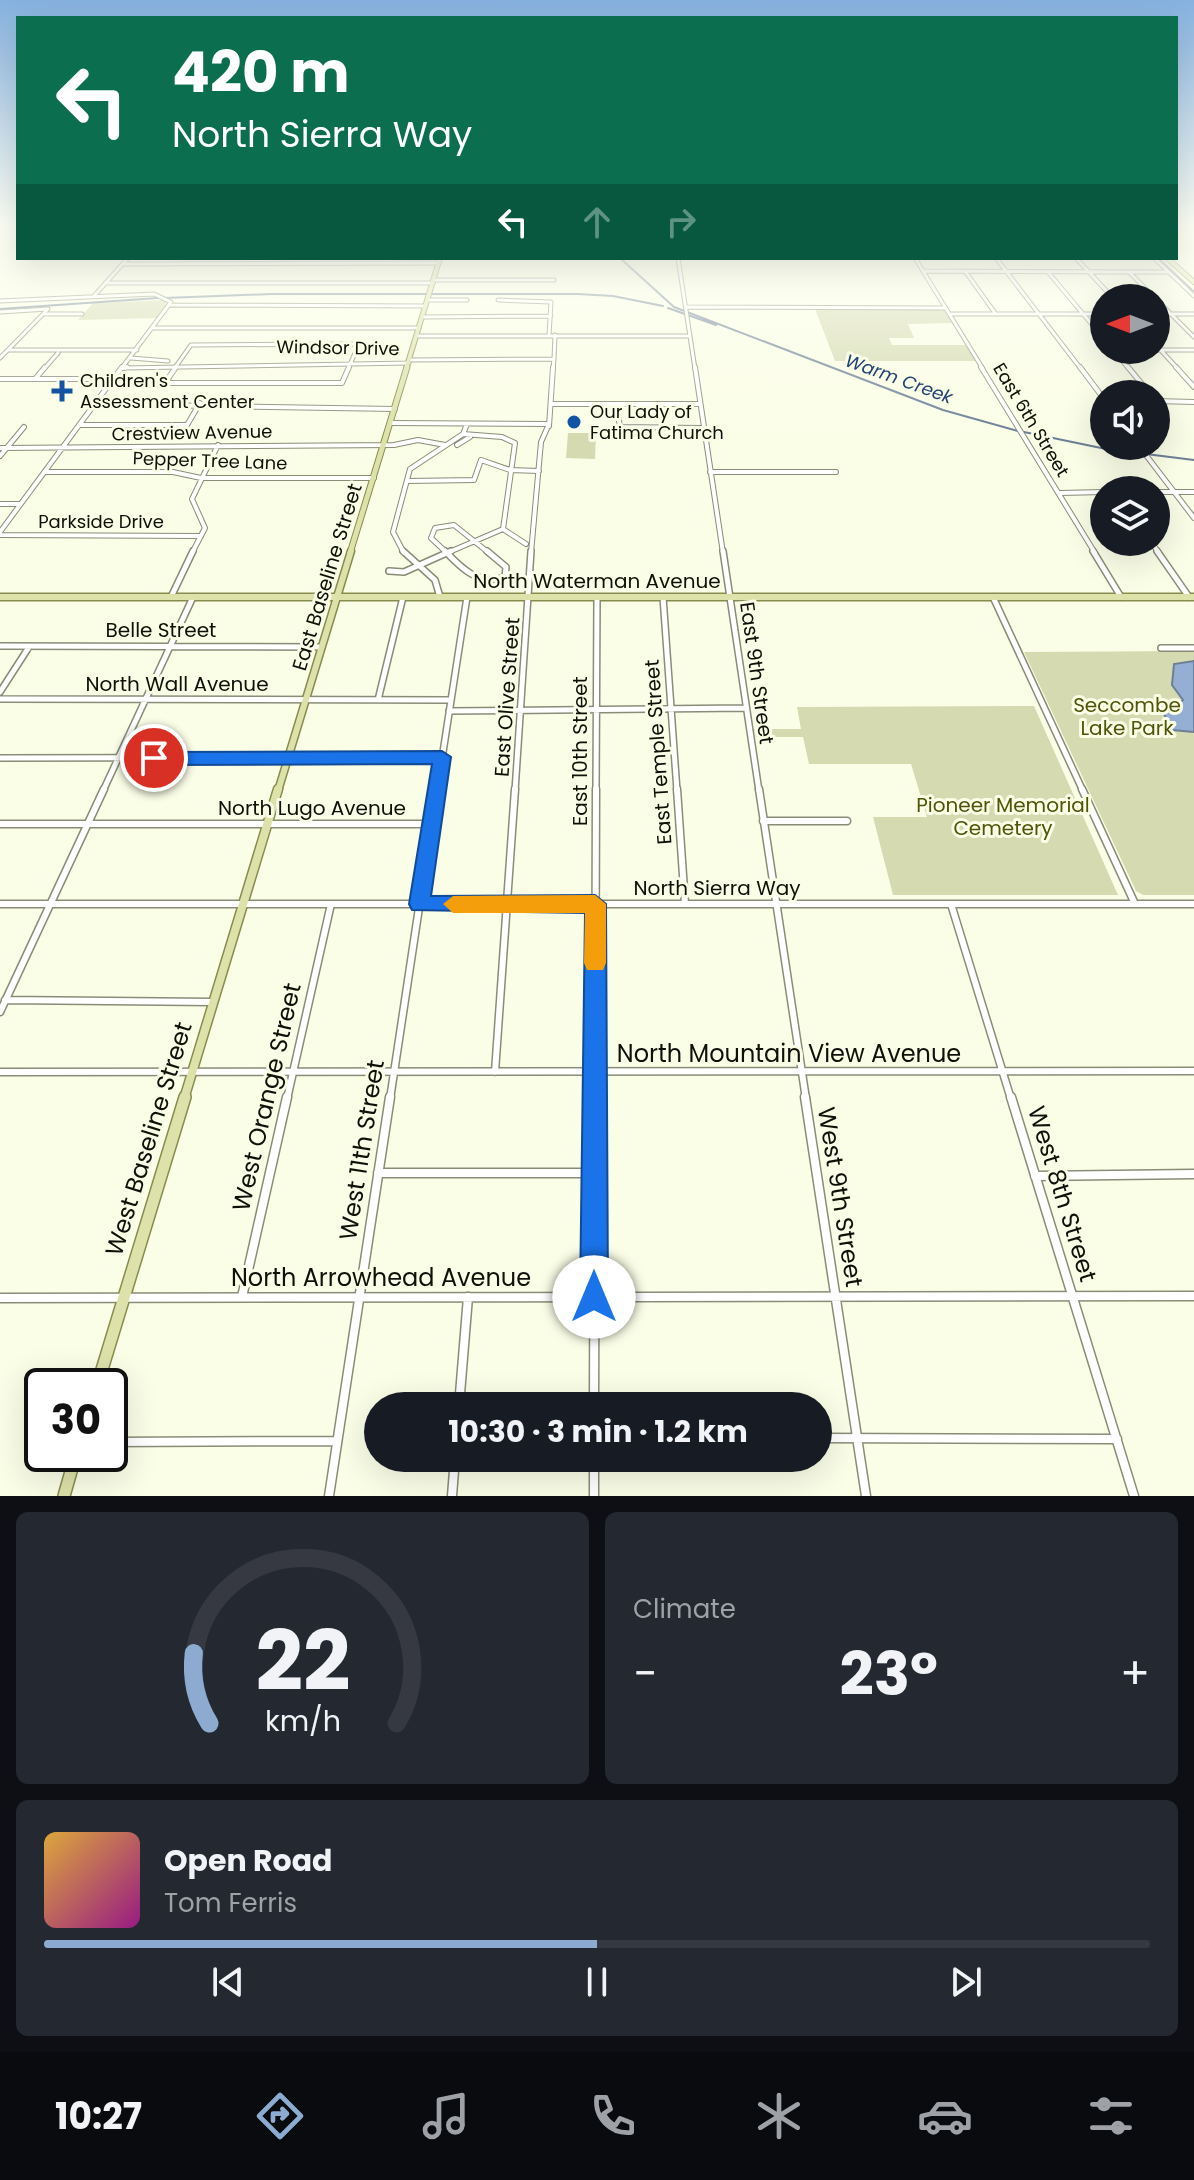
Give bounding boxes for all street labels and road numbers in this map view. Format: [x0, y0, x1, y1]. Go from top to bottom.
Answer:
street label: Windsor Drive [276, 334, 400, 361]
street label: East 6th Street [987, 358, 1075, 482]
street label: Crestview Avenue [112, 419, 272, 446]
street label: Pepper Tree Lane [132, 445, 288, 476]
street label: East Baseline Street [285, 480, 369, 674]
street label: Parkside Drive [38, 509, 164, 534]
street label: North Waterman Avenue [473, 567, 721, 595]
street label: East 9th Street [733, 600, 781, 746]
street label: Belle Street [106, 616, 216, 644]
street label: East Olive Street [487, 616, 527, 778]
street label: East Temple Street [638, 659, 678, 845]
street label: North Wall Avenue [85, 670, 269, 698]
street label: East 10th Street [566, 676, 594, 826]
street label: North Lugo Avenue [218, 794, 406, 822]
street label: North Sierra Way [634, 874, 800, 902]
street label: West Orange Street [224, 980, 309, 1214]
street label: West Baseline Street [97, 1018, 200, 1260]
street label: North Mountain View Avenue [617, 1037, 961, 1070]
street label: West 11th Street [331, 1057, 392, 1242]
street label: West 8th Street [1020, 1102, 1105, 1286]
street label: West 9th Street [810, 1105, 871, 1289]
street label: North Arrowhead Avenue [231, 1261, 531, 1294]

